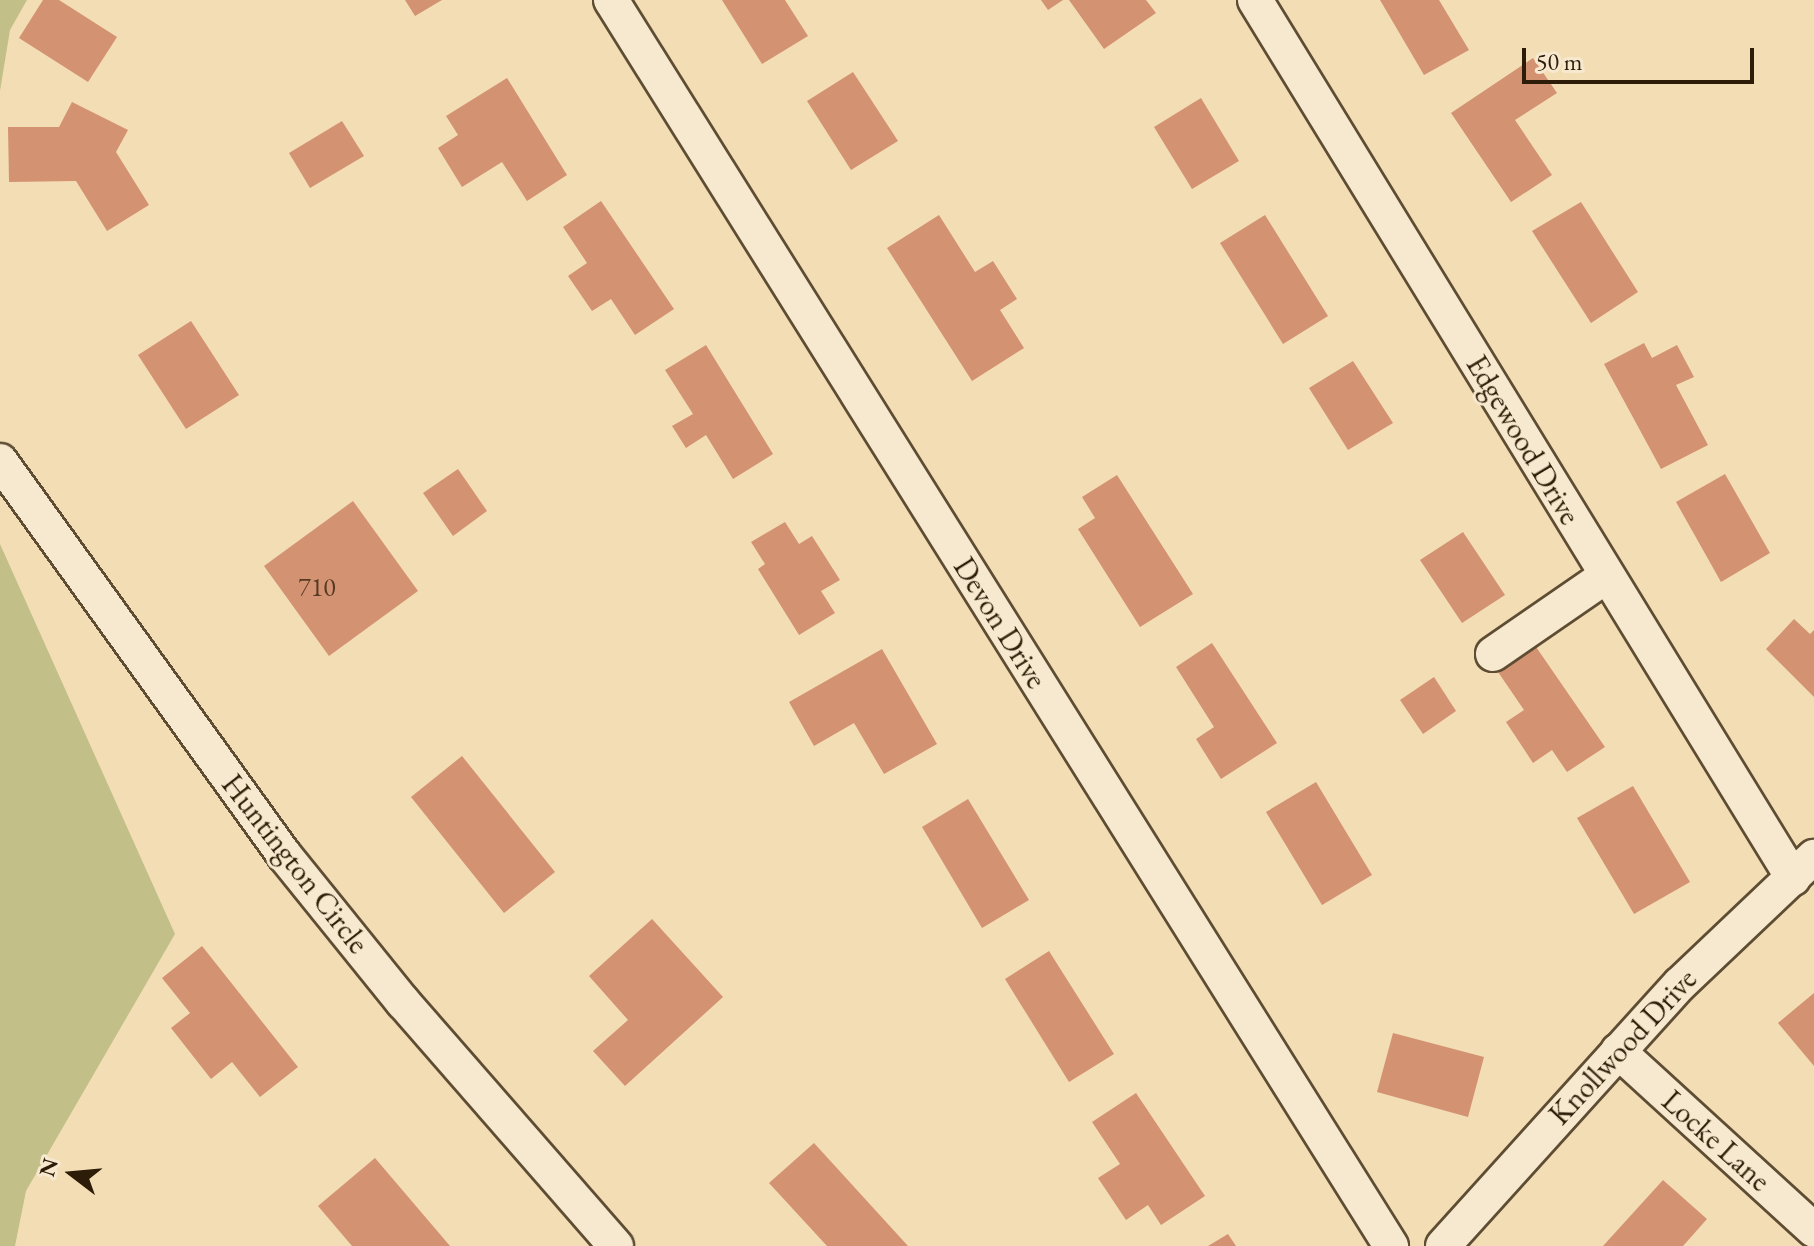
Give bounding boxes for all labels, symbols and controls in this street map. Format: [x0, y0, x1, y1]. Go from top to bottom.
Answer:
scale bar [1526, 32, 1758, 82]
text: 50 m [1536, 46, 1583, 77]
street label: Edgewood Drive [1458, 349, 1588, 531]
street label: Devon Drive [946, 551, 1054, 695]
house number: 710 [298, 572, 336, 604]
street label: Huntington Circle [214, 767, 376, 961]
street label: Knollwood Drive [1542, 962, 1704, 1132]
street label: Locke Lane [1654, 1083, 1778, 1199]
north arrow [32, 1134, 112, 1214]
text: N [32, 1155, 65, 1180]

